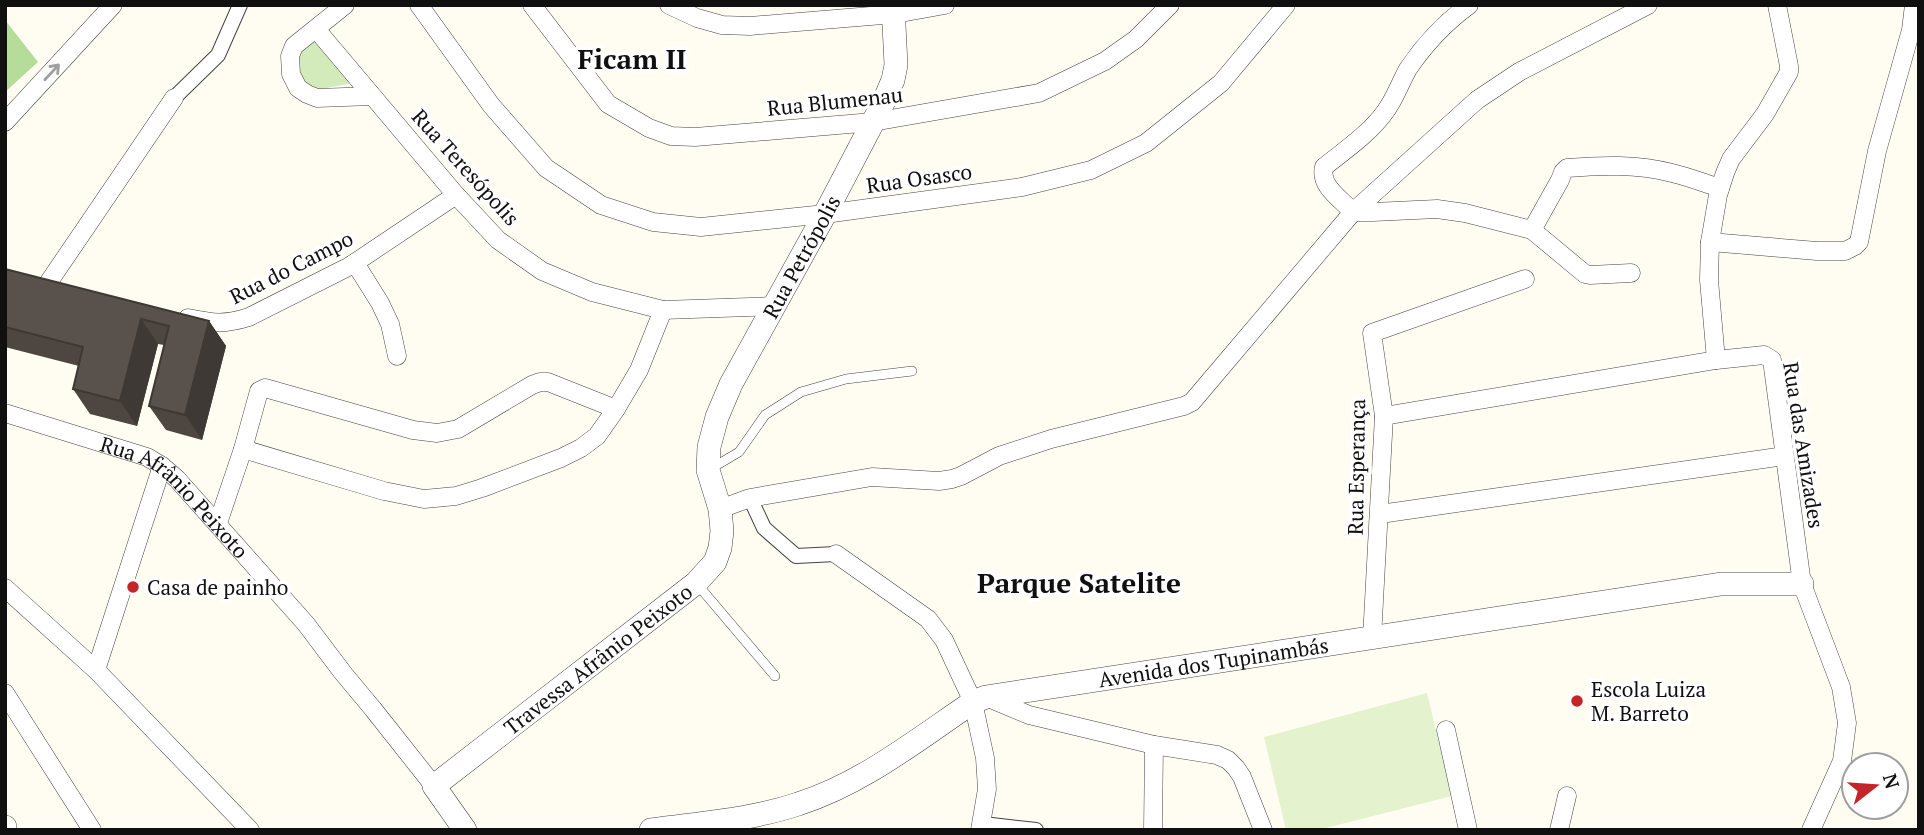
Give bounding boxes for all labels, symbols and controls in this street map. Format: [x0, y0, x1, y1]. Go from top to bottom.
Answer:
district label: Ficam II [578, 40, 686, 77]
one-way arrow [43, 64, 60, 81]
street label: Rua Blumenau [766, 80, 904, 122]
street label: Rua Teresópolis [406, 103, 526, 231]
street label: Rua Osasco [864, 157, 974, 199]
street label: Rua Petrópolis [756, 190, 846, 323]
street label: Rua do Campo [224, 224, 358, 310]
street label: Rua das Amizades [1777, 360, 1831, 530]
street label: Rua Esperança [1341, 398, 1371, 535]
street label: Rua Afrânio Peixoto [97, 429, 255, 564]
district label: Parque Satelite [977, 564, 1181, 601]
place label: Casa de painho [147, 573, 288, 601]
street label: Travessa Afrânio Peixoto [498, 577, 698, 741]
marker: Casa de painho [125, 579, 141, 595]
street label: Avenida dos Tupinambás [1097, 631, 1330, 694]
place label: Escola Luiza M. Barreto [1591, 675, 1707, 727]
marker: Escola Luiza M. Barreto [1569, 693, 1585, 709]
north arrow [1840, 751, 1910, 821]
text: N [1878, 770, 1906, 792]

